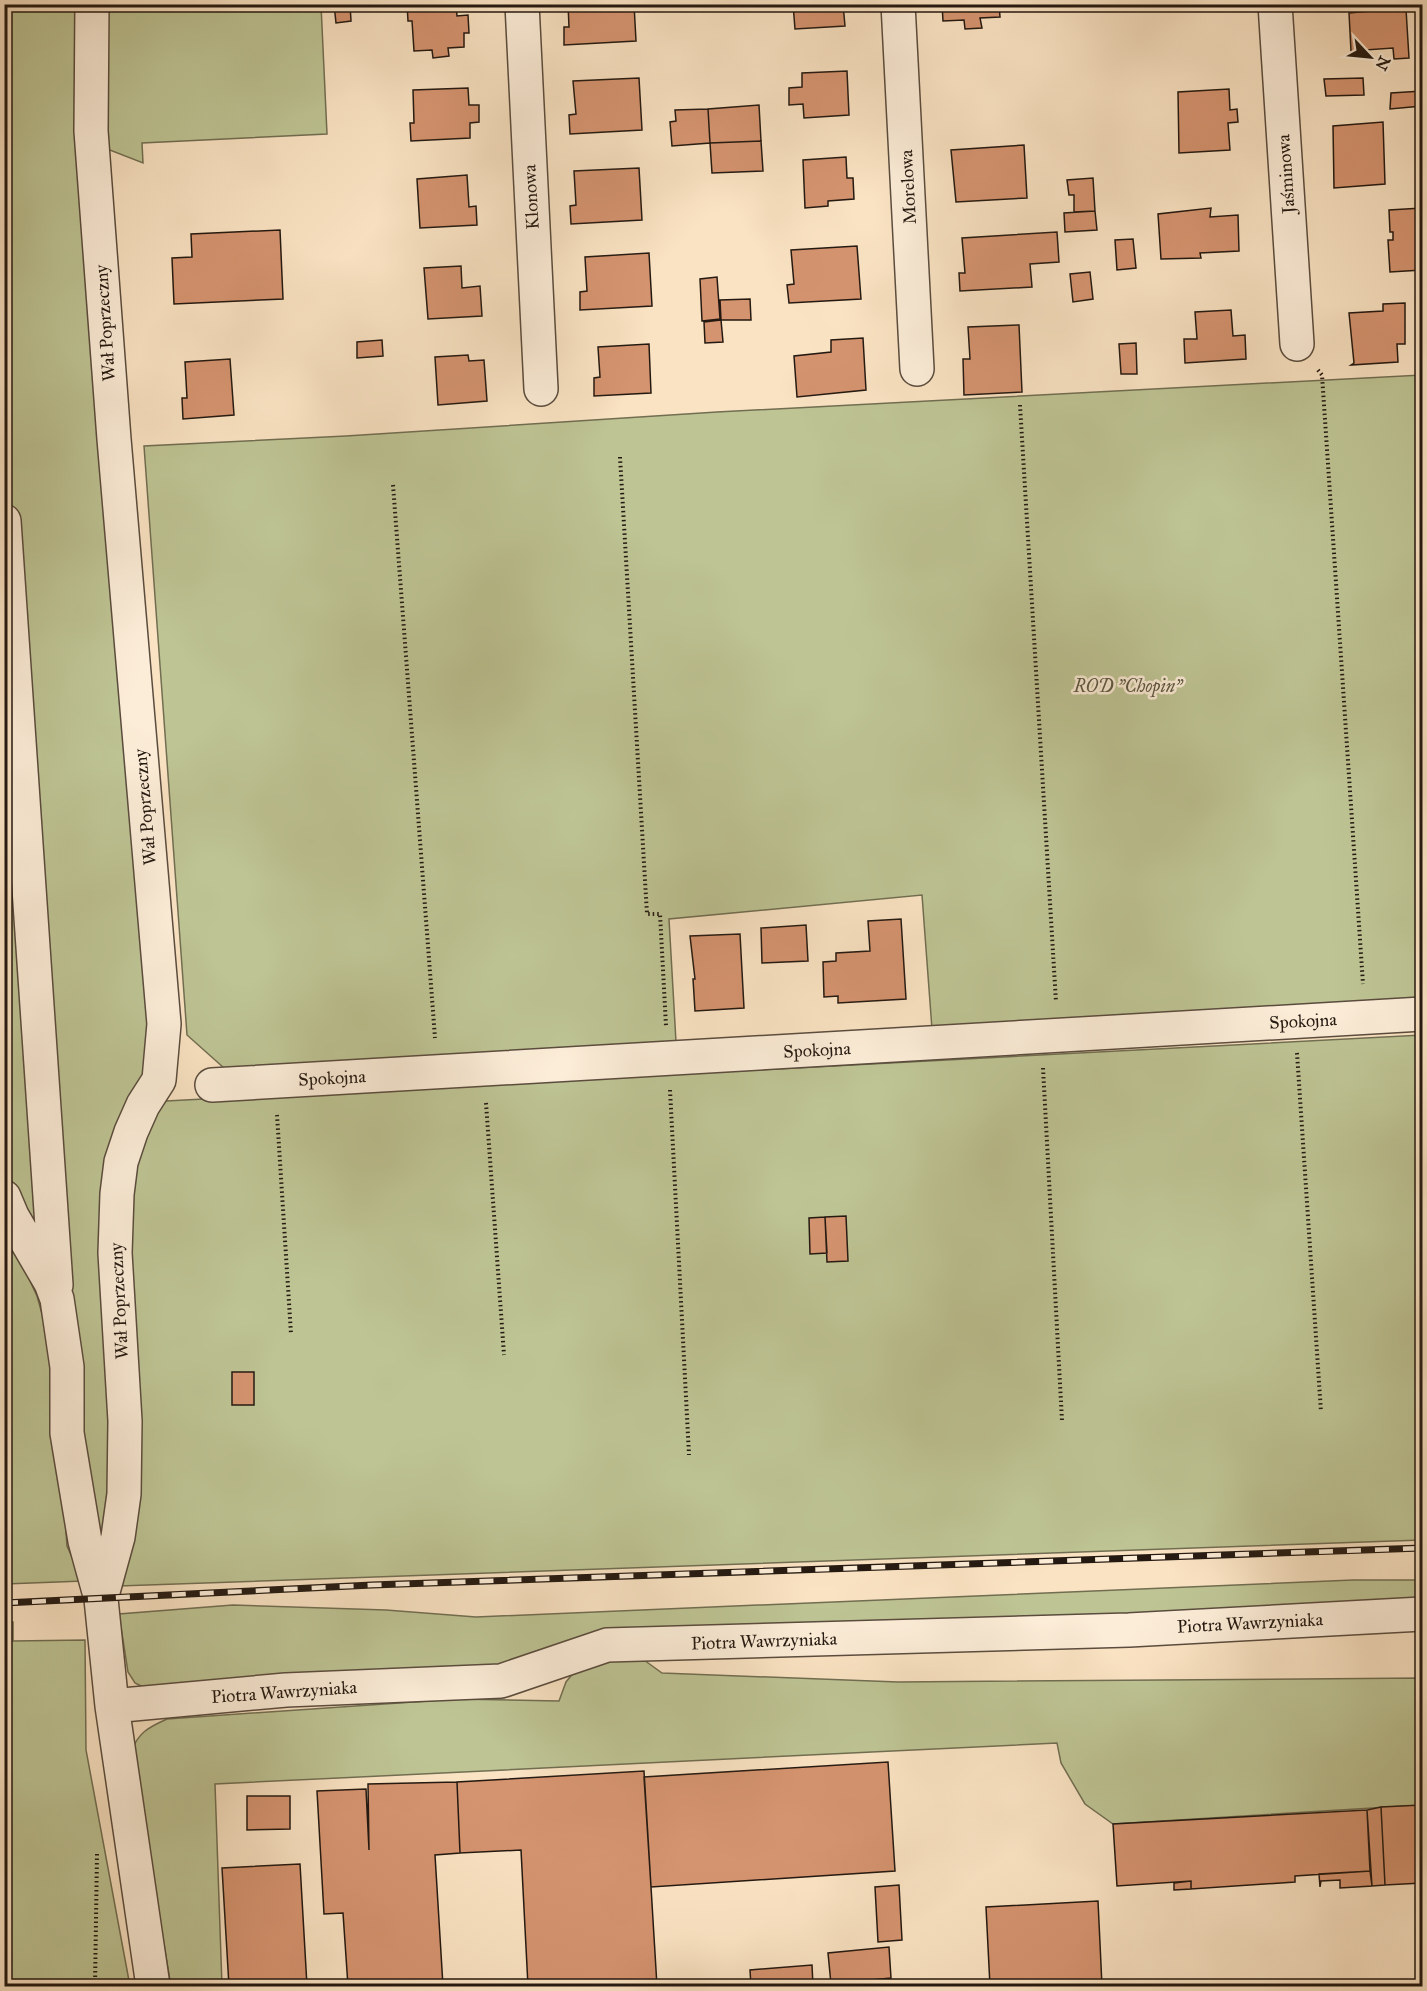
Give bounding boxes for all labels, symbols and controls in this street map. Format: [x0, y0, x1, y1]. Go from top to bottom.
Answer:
north arrow [1340, 27, 1400, 87]
text: N [1371, 53, 1395, 74]
street label: Jaśminowa [1272, 133, 1301, 216]
street label: Morelowa [895, 149, 921, 225]
street label: Klonowa [518, 164, 544, 230]
street label: Wał Poprzeczny [90, 263, 120, 382]
park label: ROD "Chopin" [1073, 675, 1184, 698]
street label: Wał Poprzeczny [129, 747, 161, 866]
street label: Spokojna [1269, 1008, 1338, 1034]
street label: Spokojna [783, 1037, 852, 1063]
street label: Spokojna [298, 1065, 367, 1091]
street label: Wał Poprzeczny [105, 1241, 133, 1360]
street label: Piotra Wawrzyniaka [1176, 1608, 1324, 1638]
street label: Piotra Wawrzyniaka [691, 1627, 838, 1655]
street label: Piotra Wawrzyniaka [210, 1676, 358, 1708]

